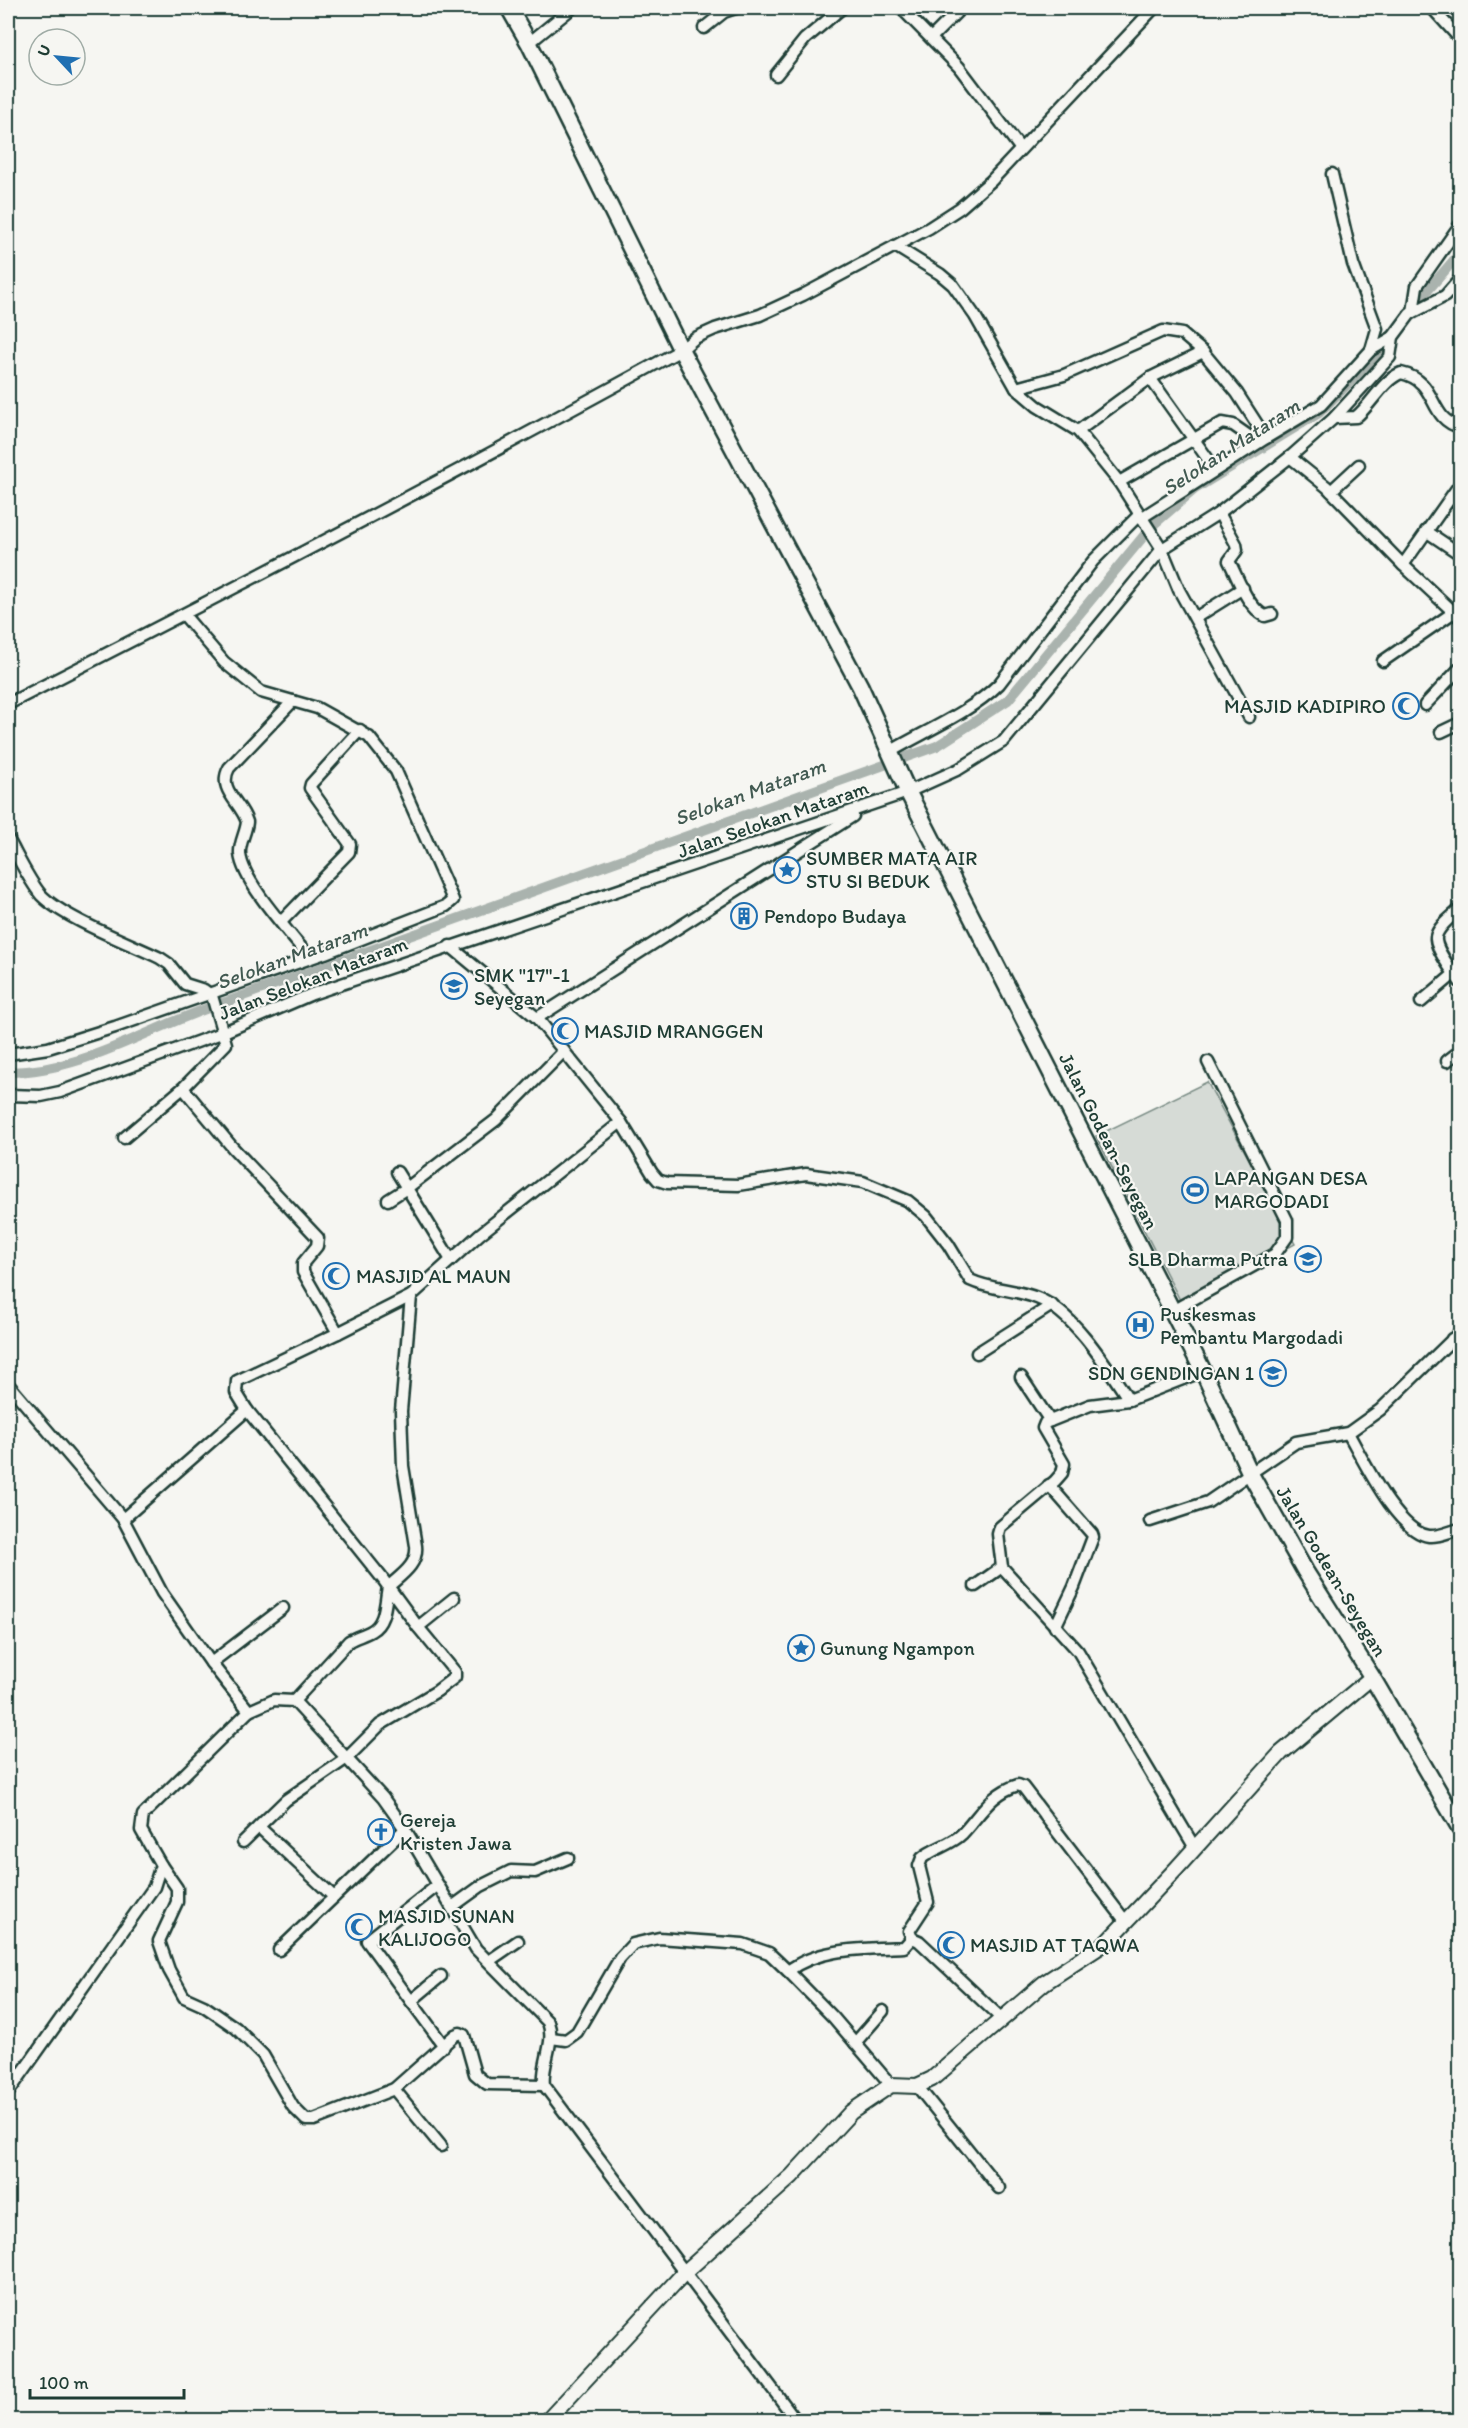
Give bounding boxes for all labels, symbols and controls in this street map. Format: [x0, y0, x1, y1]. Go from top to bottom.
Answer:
north arrow [27, 27, 87, 87]
text: U [33, 42, 55, 60]
water label: Selokan Mataram [1157, 393, 1304, 500]
mosque icon: MASJID KADIPIRO [1391, 691, 1421, 721]
place label: MASJID KADIPIRO [1224, 694, 1386, 718]
water label: Selokan Mataram [671, 753, 829, 830]
street label: Jalan Selokan Mataram [674, 775, 872, 863]
place label: SUMBER MATA AIR STU SI BEDUK [806, 846, 977, 893]
place icon: SUMBER MATA AIR STU SI BEDUK [772, 855, 802, 885]
building icon: Pendopo Budaya [729, 901, 759, 931]
place label: Pendopo Budaya [764, 904, 907, 928]
water label: Selokan Mataram [213, 917, 371, 994]
street label: Jalan Selokan Mataram [215, 931, 411, 1025]
place label: SMK "17"-1 Seyegan [474, 963, 570, 1010]
school or university icon: SMK "17"-1 Seyegan [439, 971, 469, 1001]
mosque icon: MASJID MRANGGEN [550, 1016, 580, 1046]
place label: MASJID MRANGGEN [584, 1019, 763, 1043]
street label: Jalan Godean-Seyegan [1054, 1049, 1164, 1233]
place label: LAPANGAN DESA MARGODADI [1214, 1166, 1368, 1213]
sports icon: LAPANGAN DESA MARGODADI [1180, 1175, 1210, 1205]
school or university icon: SLB Dharma Putra [1293, 1244, 1323, 1274]
place label: SLB Dharma Putra [1128, 1247, 1289, 1271]
mosque icon: MASJID AL MAUN [321, 1261, 351, 1291]
place label: MASJID AL MAUN [356, 1264, 511, 1288]
place label: Puskesmas Pembantu Margodadi [1160, 1302, 1343, 1349]
hospital icon: Puskesmas Pembantu Margodadi [1125, 1310, 1155, 1340]
school or university icon: SDN GENDINGAN 1 [1258, 1358, 1288, 1388]
place label: SDN GENDINGAN 1 [1088, 1361, 1254, 1385]
street label: Jalan Godean-Seyegan [1271, 1481, 1393, 1661]
place icon: Gunung Ngampon [786, 1633, 816, 1663]
place label: Gunung Ngampon [820, 1636, 975, 1660]
place label: Gereja Kristen Jawa [400, 1808, 512, 1855]
church icon: Gereja Kristen Jawa [366, 1817, 396, 1847]
place label: MASJID SUNAN KALIJOGO [378, 1904, 515, 1951]
mosque icon: MASJID SUNAN KALIJOGO [344, 1912, 374, 1942]
mosque icon: MASJID AT TAQWA [936, 1930, 966, 1960]
place label: MASJID AT TAQWA [970, 1933, 1139, 1957]
scale bar [30, 2362, 184, 2400]
text: 100 m [39, 2372, 89, 2394]

